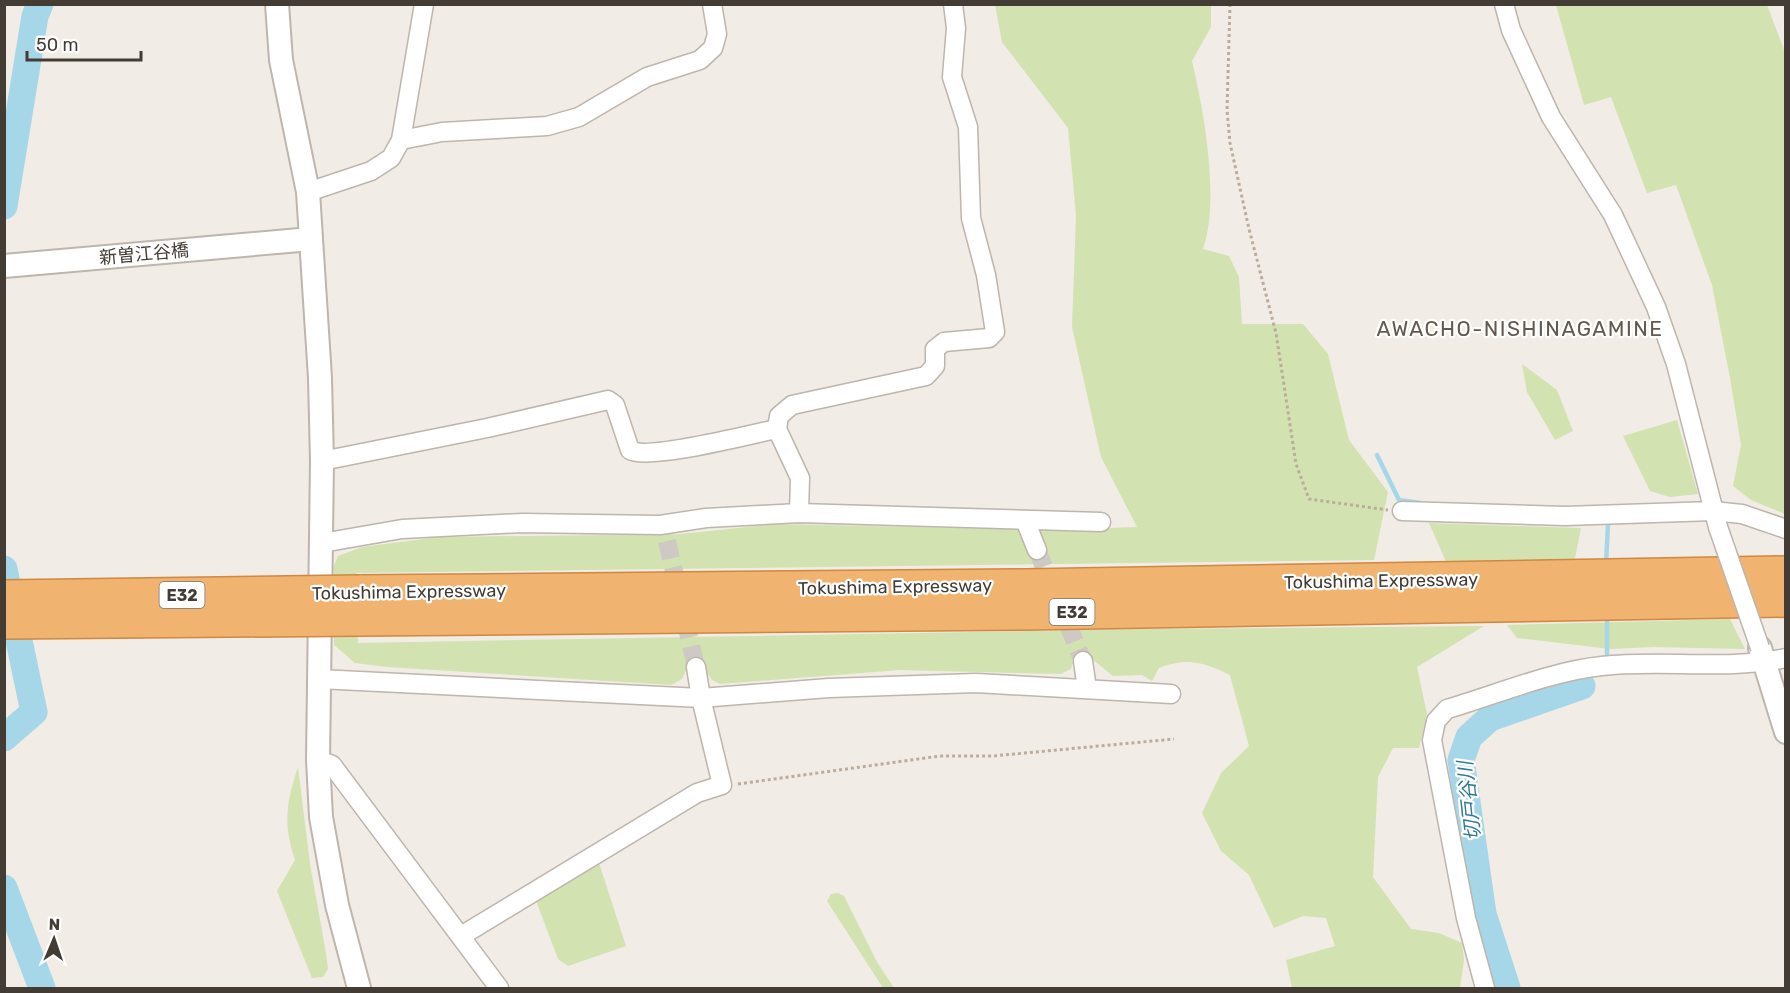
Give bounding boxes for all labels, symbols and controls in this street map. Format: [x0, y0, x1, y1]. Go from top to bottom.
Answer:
scale bar [27, 24, 141, 62]
text: 50 m [36, 34, 79, 56]
street label: 新曽江谷橋 [98, 239, 190, 269]
district label: AWACHO-NISHINAGAMINE [1376, 316, 1664, 341]
street label: Tokushima Expressway [1284, 568, 1478, 594]
street label: Tokushima Expressway [798, 574, 992, 600]
street label: Tokushima Expressway [312, 579, 506, 605]
road number: E32 [160, 582, 204, 608]
road number: E32 [1050, 599, 1094, 625]
water label: 切戸谷川 [1453, 758, 1485, 842]
north arrow [24, 909, 84, 969]
text: N [48, 915, 61, 934]

